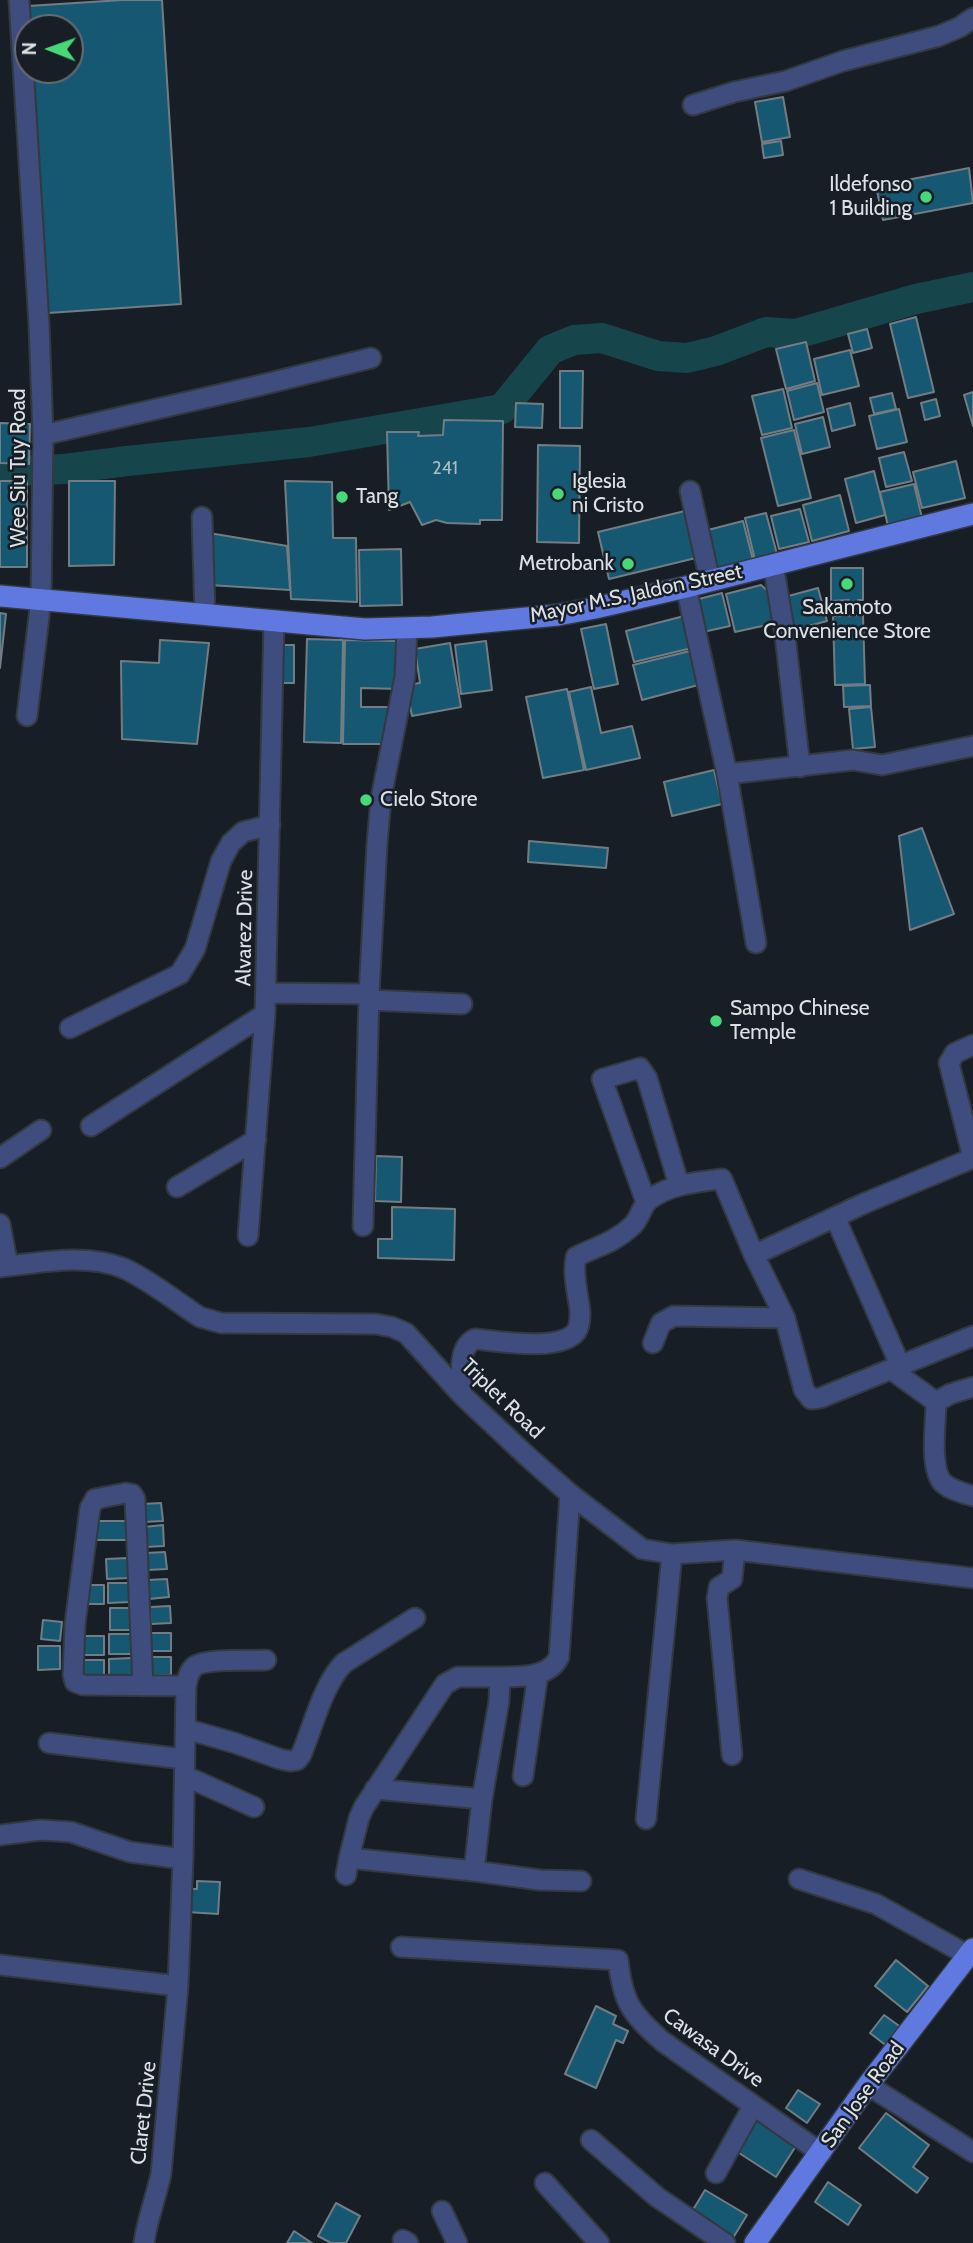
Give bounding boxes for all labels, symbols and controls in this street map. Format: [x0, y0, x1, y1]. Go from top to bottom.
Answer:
north arrow [14, 14, 84, 84]
text: N [18, 42, 41, 56]
place label: Ildefonso 1 Building [829, 172, 912, 222]
marker: Ildefonso 1 Building [918, 189, 934, 205]
street label: Wee Siu Tuy Road [6, 389, 32, 547]
house number: 241 [432, 458, 458, 480]
place label: Iglesia ni Cristo [572, 469, 644, 519]
place label: Tang [356, 484, 398, 510]
marker: Iglesia ni Cristo [550, 486, 566, 502]
marker: Tang [334, 489, 350, 505]
place label: Metrobank [519, 551, 614, 577]
marker: Metrobank [620, 556, 636, 572]
street label: Mayor M.S. Jaldon Street [528, 559, 744, 629]
marker: Sakamoto Convenience Store [839, 576, 855, 592]
place label: Sakamoto Convenience Store [763, 595, 931, 645]
place label: Cielo Store [380, 787, 478, 813]
marker: Cielo Store [358, 792, 374, 808]
street label: Alvarez Drive [231, 869, 259, 987]
place label: Sampo Chinese Temple [730, 996, 869, 1046]
marker: Sampo Chinese Temple [708, 1013, 724, 1029]
street label: Triplet Road [455, 1353, 549, 1445]
street label: Cawasa Drive [658, 2003, 768, 2093]
street label: San Jose Road [816, 2037, 910, 2153]
street label: Claret Drive [126, 2060, 162, 2166]

